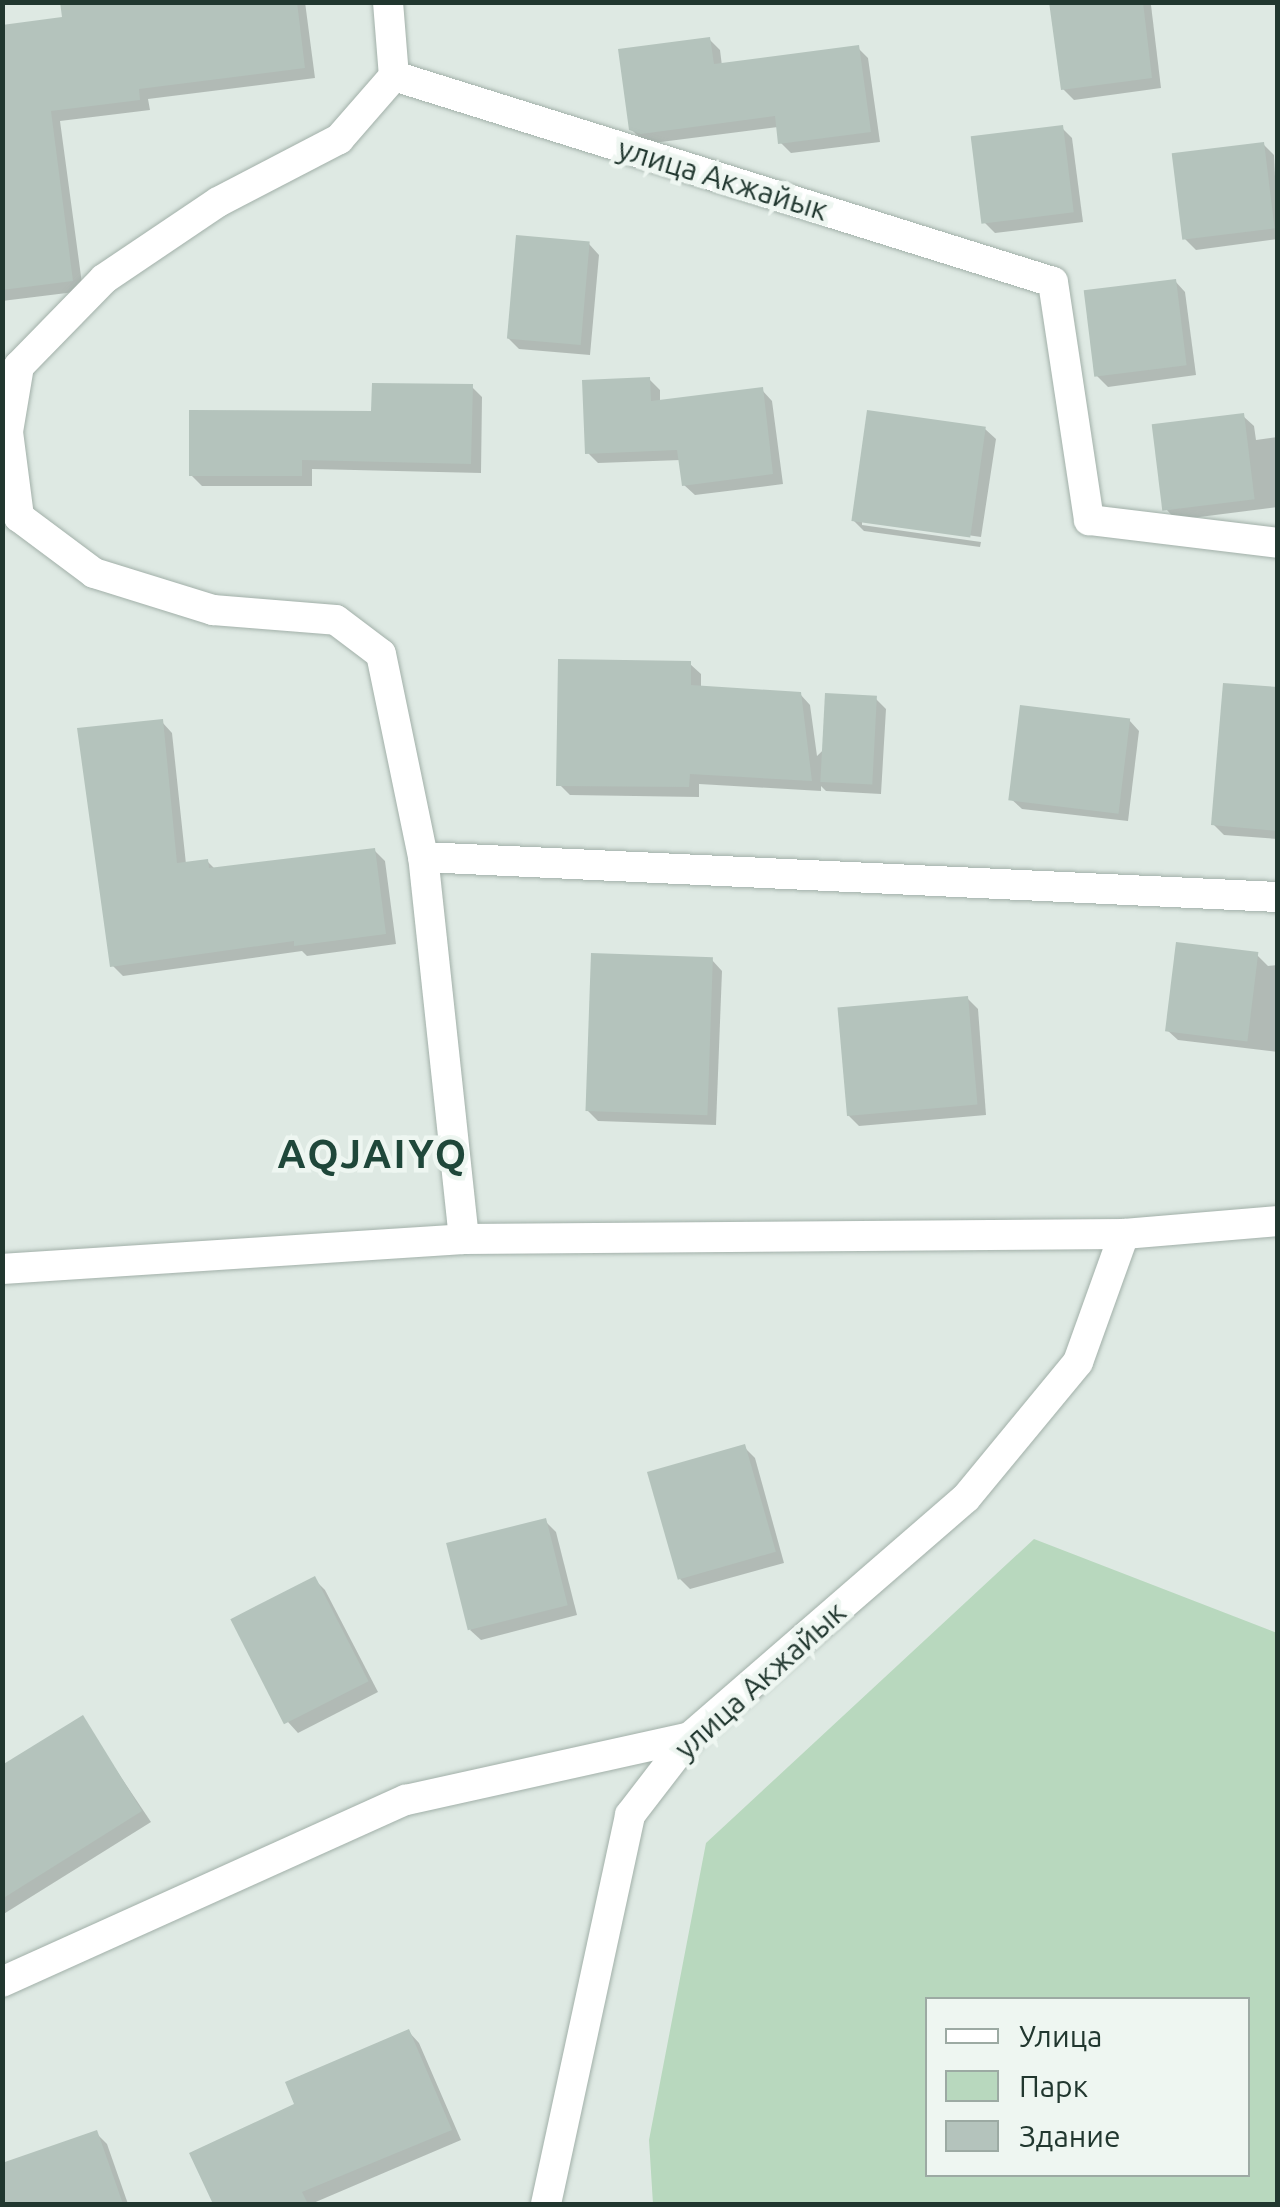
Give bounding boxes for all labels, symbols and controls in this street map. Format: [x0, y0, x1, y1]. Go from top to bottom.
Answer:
street label: улица Акжайык [614, 130, 832, 228]
district label: AQJAIYQ [277, 1130, 469, 1178]
street label: улица Акжайык [667, 1594, 853, 1766]
legend [925, 1997, 1250, 2177]
text: Улица [1019, 2019, 1103, 2053]
text: Парк [1019, 2069, 1088, 2103]
text: Здание [1019, 2119, 1121, 2153]

